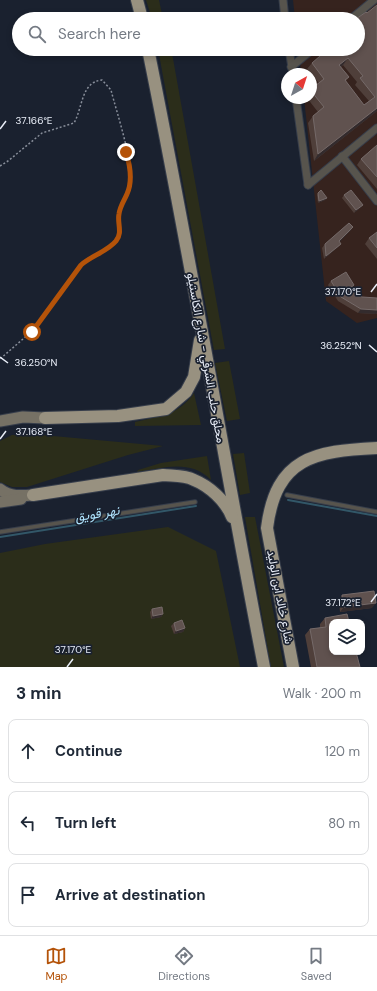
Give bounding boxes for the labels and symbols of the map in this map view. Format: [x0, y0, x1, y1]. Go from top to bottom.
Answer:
north arrow [281, 68, 317, 104]
text: 37.166°E [16, 114, 53, 127]
route end [117, 143, 135, 161]
street label: محلق حلب الشرقي - شارع الكاستيلو [181, 272, 229, 445]
text: 37.170°E [325, 285, 362, 298]
route start [23, 323, 41, 341]
text: 36.252°N [320, 339, 362, 352]
text: 36.250°N [15, 356, 57, 369]
text: 37.168°E [16, 425, 53, 438]
water label: نهر قويق [74, 501, 122, 525]
street label: شارع خالد ابن الوليد [262, 549, 297, 646]
text: 37.172°E [325, 596, 361, 609]
text: 37.170°E [55, 643, 92, 656]

